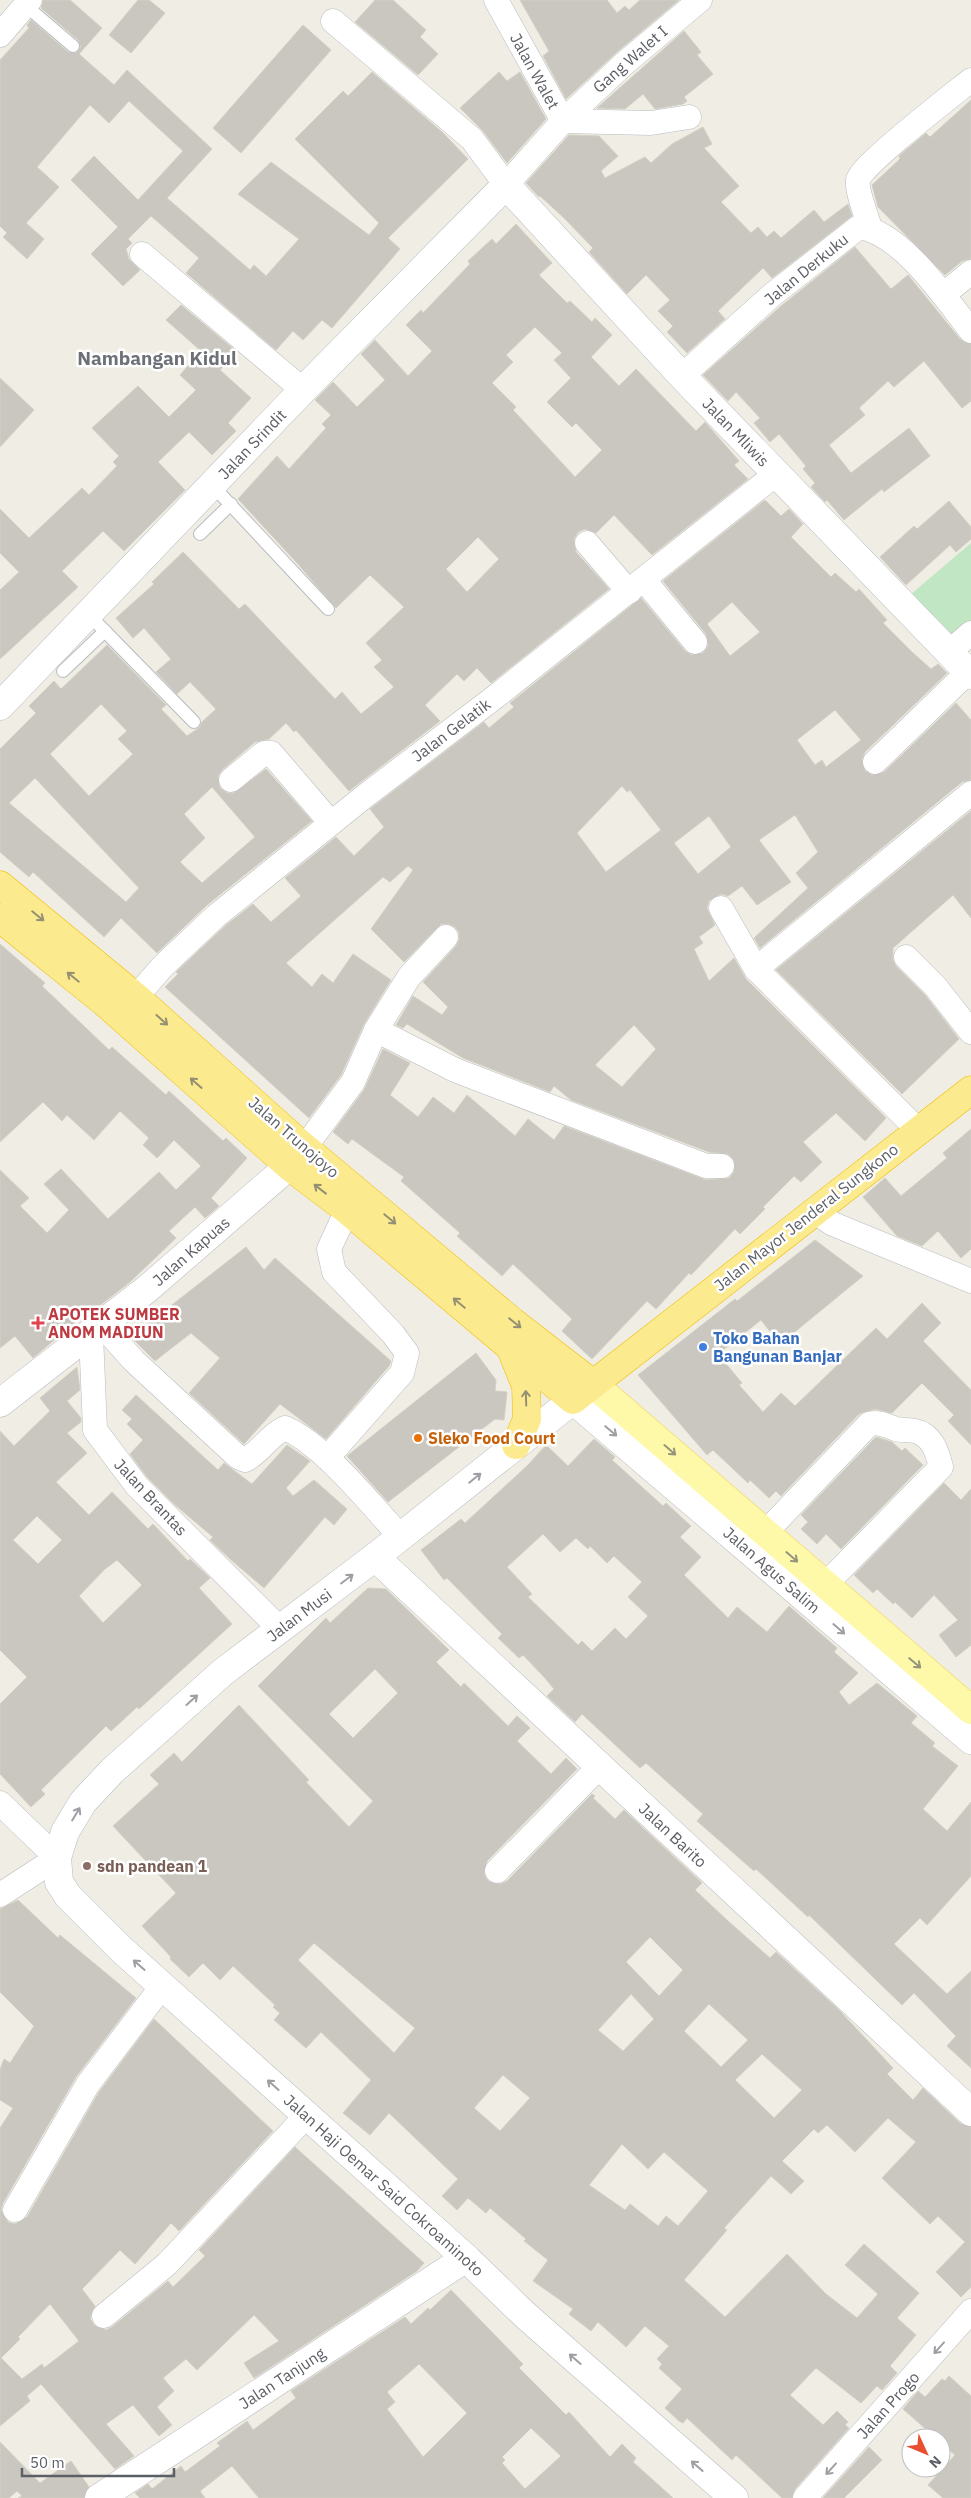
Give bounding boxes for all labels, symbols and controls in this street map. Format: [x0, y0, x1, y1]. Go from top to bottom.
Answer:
street label: Gang Walet I [589, 21, 671, 97]
street label: Jalan Walet [506, 29, 564, 113]
street label: Jalan Derkuku [760, 229, 852, 309]
district label: Nambangan Kidul [77, 346, 237, 370]
street label: Jalan Mliwis [698, 393, 774, 471]
street label: Jalan Srindit [214, 405, 290, 483]
street label: Jalan Gelatik [408, 694, 495, 766]
one-way arrow [31, 910, 44, 921]
one-way arrow [67, 971, 80, 982]
one-way arrow [156, 1014, 169, 1026]
one-way arrow [190, 1077, 203, 1089]
street label: Jalan Trunojoyo [245, 1092, 343, 1182]
street label: Jalan Mayor Jenderal Sungkono [710, 1139, 902, 1295]
one-way arrow [313, 1183, 326, 1194]
street label: Jalan Kapuas [148, 1212, 234, 1290]
one-way arrow [383, 1213, 396, 1224]
one-way arrow [453, 1297, 466, 1308]
place label: APOTEK SUMBER ANOM MADIUN [48, 1304, 180, 1342]
marker: APOTEK SUMBER ANOM MADIUN [32, 1317, 44, 1329]
one-way arrow [508, 1318, 522, 1328]
place label: Toko Bahan Bangunan Banjar [713, 1328, 843, 1366]
marker: Toko Bahan Bangunan Banjar [697, 1341, 709, 1353]
one-way arrow [521, 1390, 531, 1406]
one-way arrow [604, 1425, 617, 1437]
place label: Sleko Food Court [428, 1428, 555, 1448]
marker: Sleko Food Court [412, 1432, 424, 1444]
one-way arrow [663, 1445, 676, 1456]
street label: Jalan Brantas [110, 1454, 192, 1540]
one-way arrow [468, 1473, 481, 1484]
street label: Jalan Agus Salim [719, 1522, 825, 1618]
one-way arrow [786, 1551, 799, 1563]
one-way arrow [340, 1573, 353, 1584]
street label: Jalan Musi [262, 1584, 336, 1646]
one-way arrow [833, 1623, 846, 1635]
one-way arrow [908, 1657, 921, 1668]
one-way arrow [185, 1694, 198, 1706]
street label: Jalan Barito [635, 1798, 711, 1872]
one-way arrow [72, 1807, 82, 1821]
place label: sdn pandean 1 [97, 1856, 208, 1876]
marker: sdn pandean 1 [81, 1860, 93, 1872]
one-way arrow [133, 1960, 146, 1971]
one-way arrow [267, 2079, 280, 2091]
street label: Jalan Haji Oemar Said Cokroaminoto [280, 2090, 488, 2280]
one-way arrow [933, 2341, 944, 2354]
street label: Jalan Tanjung [235, 2342, 329, 2413]
one-way arrow [569, 2353, 582, 2364]
street label: Jalan Progo [852, 2367, 924, 2443]
north arrow [901, 2428, 951, 2478]
scale bar [22, 2446, 175, 2478]
text: N [925, 2452, 945, 2472]
text: 50 m [30, 2453, 65, 2472]
one-way arrow [691, 2461, 704, 2472]
one-way arrow [825, 2463, 837, 2476]

